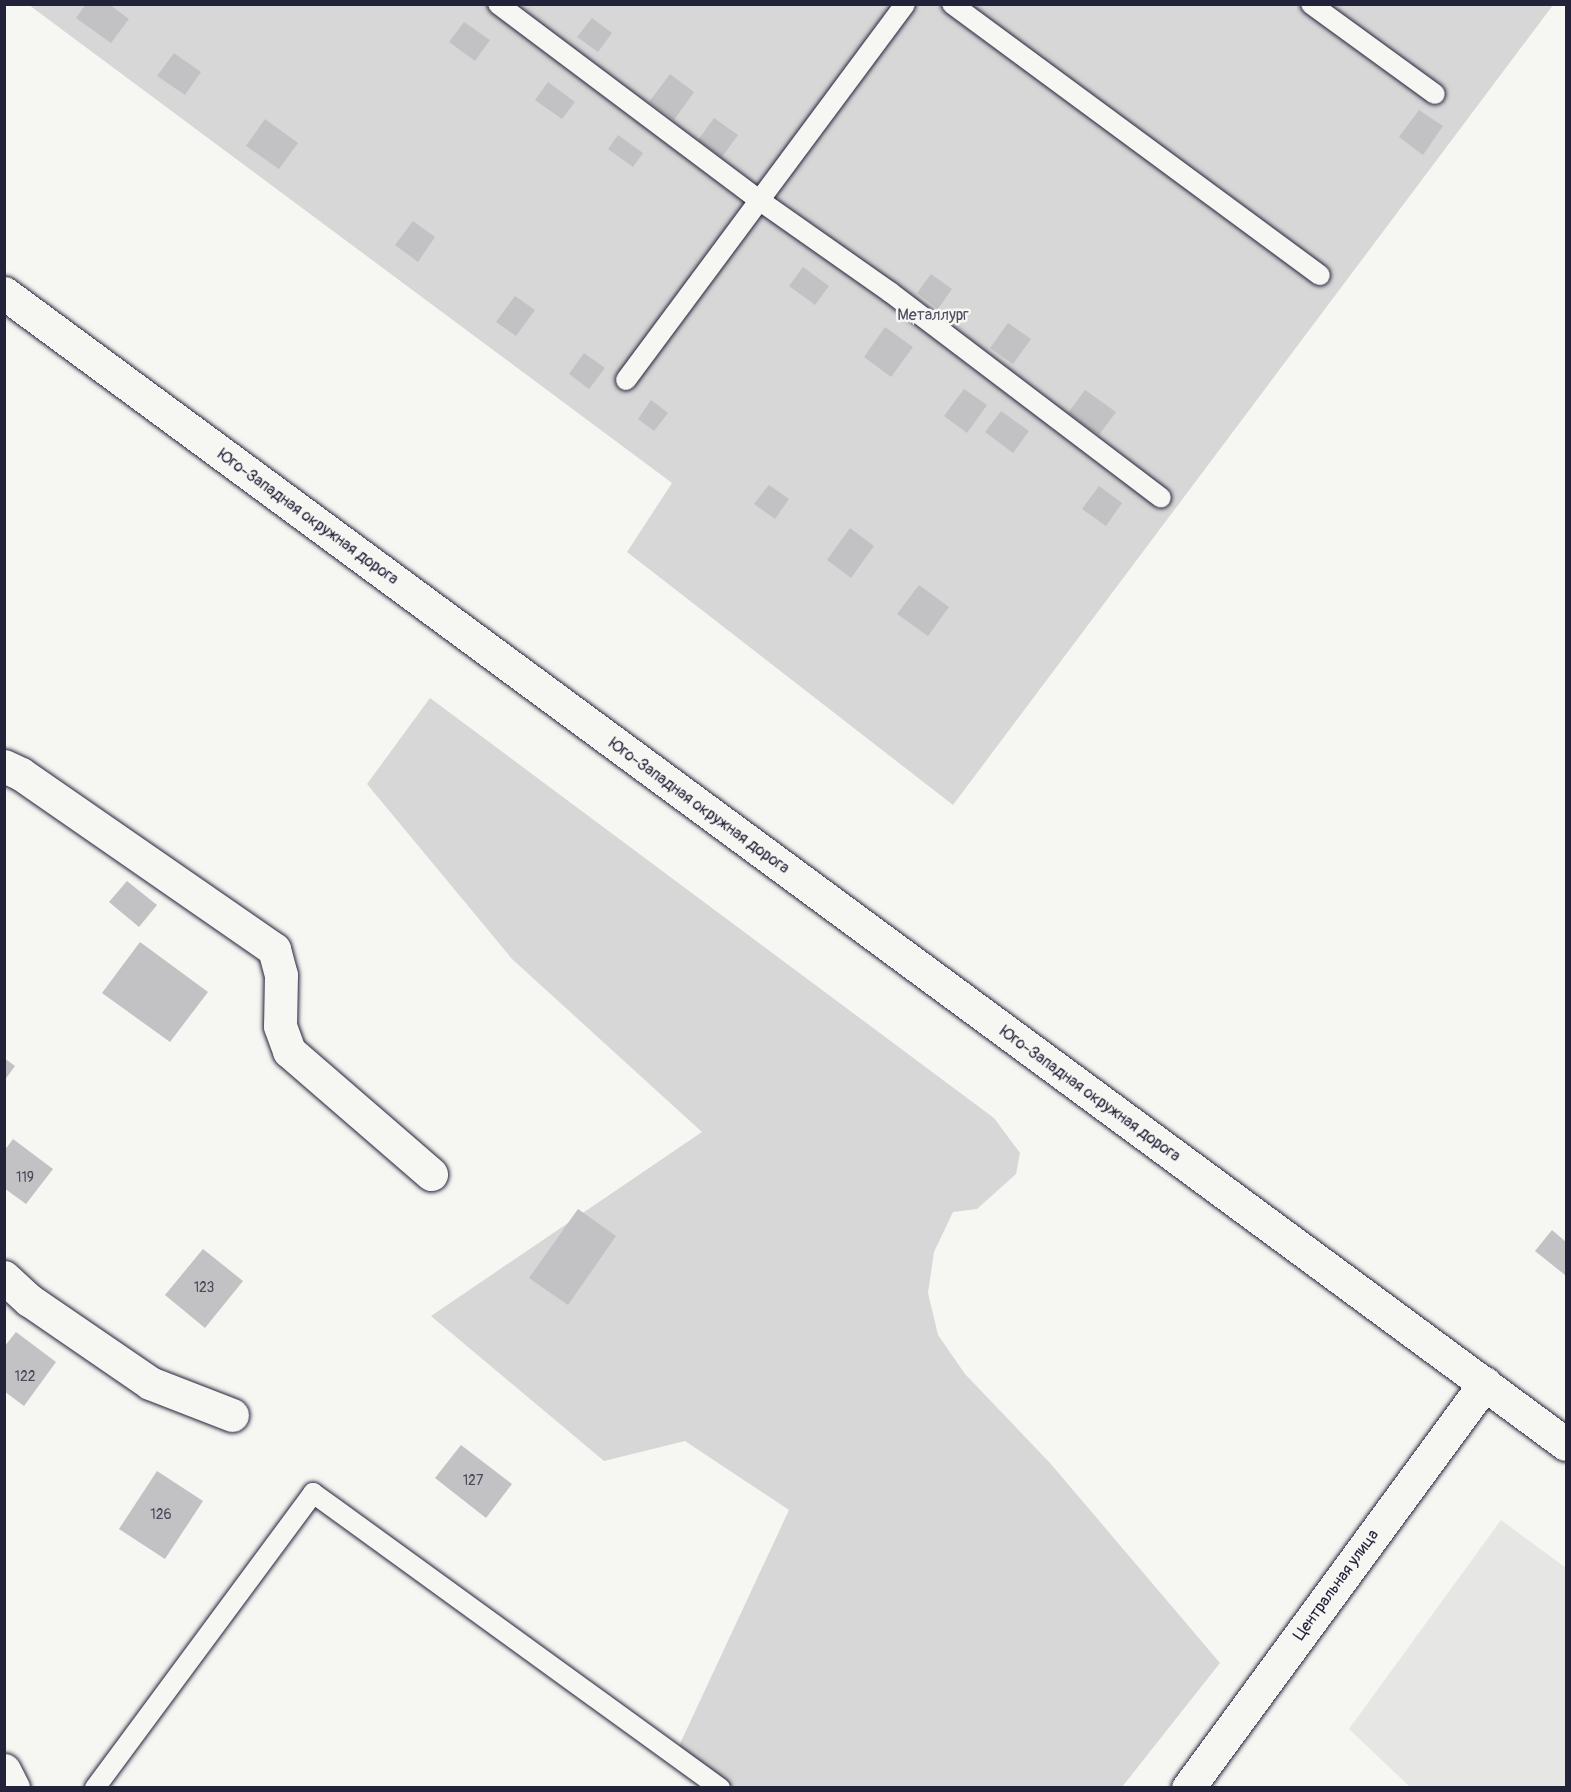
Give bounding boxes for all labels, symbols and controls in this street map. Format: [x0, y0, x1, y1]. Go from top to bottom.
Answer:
park label: Металлург [897, 305, 969, 325]
street label: Юго-Западная окружная дорога [214, 445, 402, 589]
street label: Юго-Западная окружная дорога [605, 734, 793, 878]
street label: Юго-Западная окружная дорога [996, 1022, 1184, 1166]
house number: 119 [16, 1170, 34, 1186]
house number: 123 [194, 1280, 214, 1296]
house number: 122 [14, 1369, 36, 1385]
house number: 127 [463, 1473, 483, 1489]
house number: 126 [150, 1507, 172, 1523]
street label: Центральная улица [1289, 1526, 1383, 1644]

